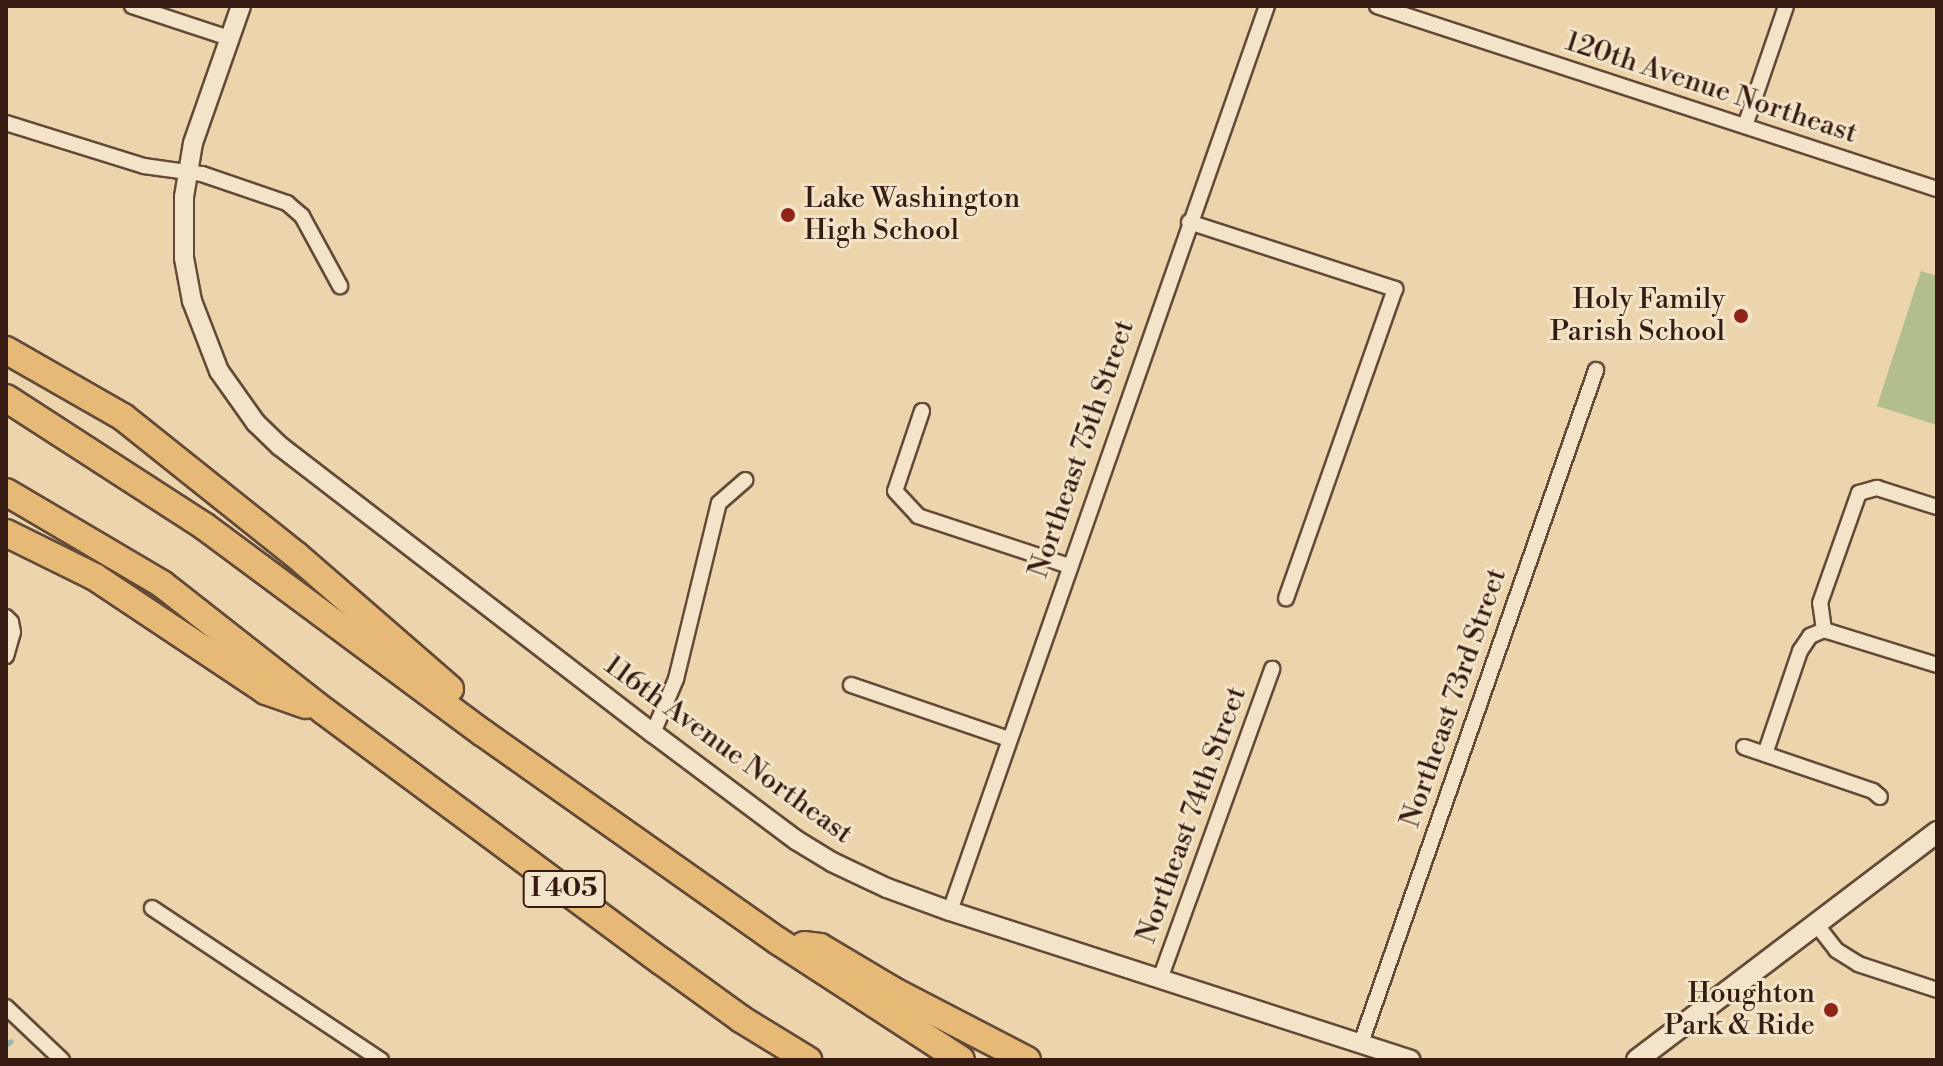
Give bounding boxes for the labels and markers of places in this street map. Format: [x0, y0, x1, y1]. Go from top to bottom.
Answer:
place label: Lake Washington High School [804, 182, 1020, 248]
marker: Lake Washington High School [779, 206, 797, 224]
place label: Holy Family Parish School [1550, 283, 1725, 349]
marker: Holy Family Parish School [1732, 307, 1750, 325]
place label: Houghton Park & Ride [1664, 977, 1815, 1043]
marker: Houghton Park & Ride [1822, 1001, 1840, 1019]

